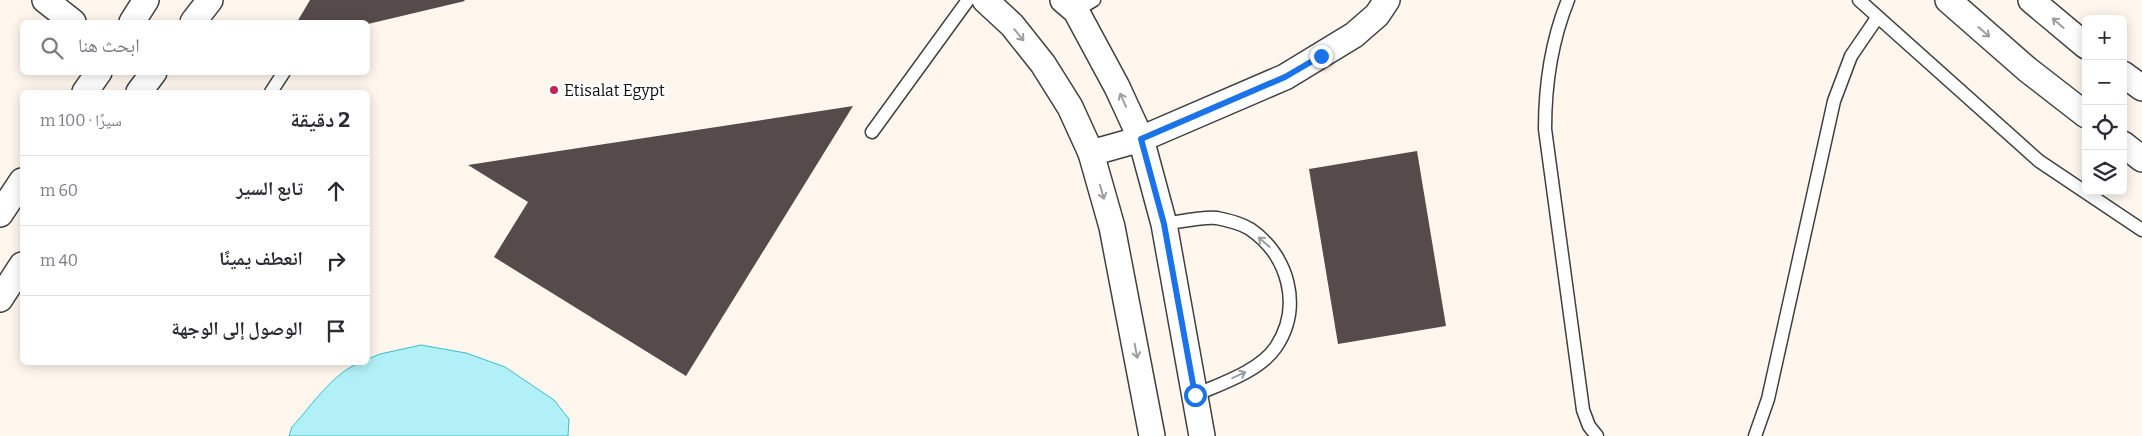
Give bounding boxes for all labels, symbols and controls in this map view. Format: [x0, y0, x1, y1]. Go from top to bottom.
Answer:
map controls [2082, 15, 2127, 195]
button: + [2082, 15, 2127, 60]
one-way arrow [2052, 18, 2065, 29]
search box [20, 20, 370, 75]
one-way arrow [1978, 26, 1991, 38]
one-way arrow [1014, 28, 1025, 41]
icon: search [38, 34, 66, 62]
text: ابحث هنا [78, 34, 140, 57]
route end [1310, 45, 1333, 68]
button: − [2082, 60, 2127, 105]
place label: Etisalat Egypt [564, 81, 665, 100]
marker: Etisalat Egypt [548, 84, 560, 96]
one-way arrow [1118, 93, 1128, 108]
button: locate [2082, 105, 2127, 150]
text: 2 دقيقة [290, 107, 350, 133]
text: سيرًا · 100 m [40, 111, 122, 130]
button: layers [2082, 150, 2127, 195]
text: تابع السير [236, 177, 303, 200]
icon: ahead [322, 177, 350, 205]
text: 60 m [40, 181, 78, 200]
one-way arrow [1098, 184, 1108, 200]
one-way arrow [1258, 236, 1271, 247]
text: انعطف يمينًا [219, 247, 303, 270]
icon: right [322, 247, 350, 275]
text: 40 m [40, 251, 78, 270]
text: الوصول إلى الوجهة [171, 317, 303, 340]
icon: arrive [322, 317, 350, 345]
one-way arrow [1132, 343, 1141, 359]
one-way arrow [1231, 370, 1246, 380]
route start [1184, 384, 1207, 407]

